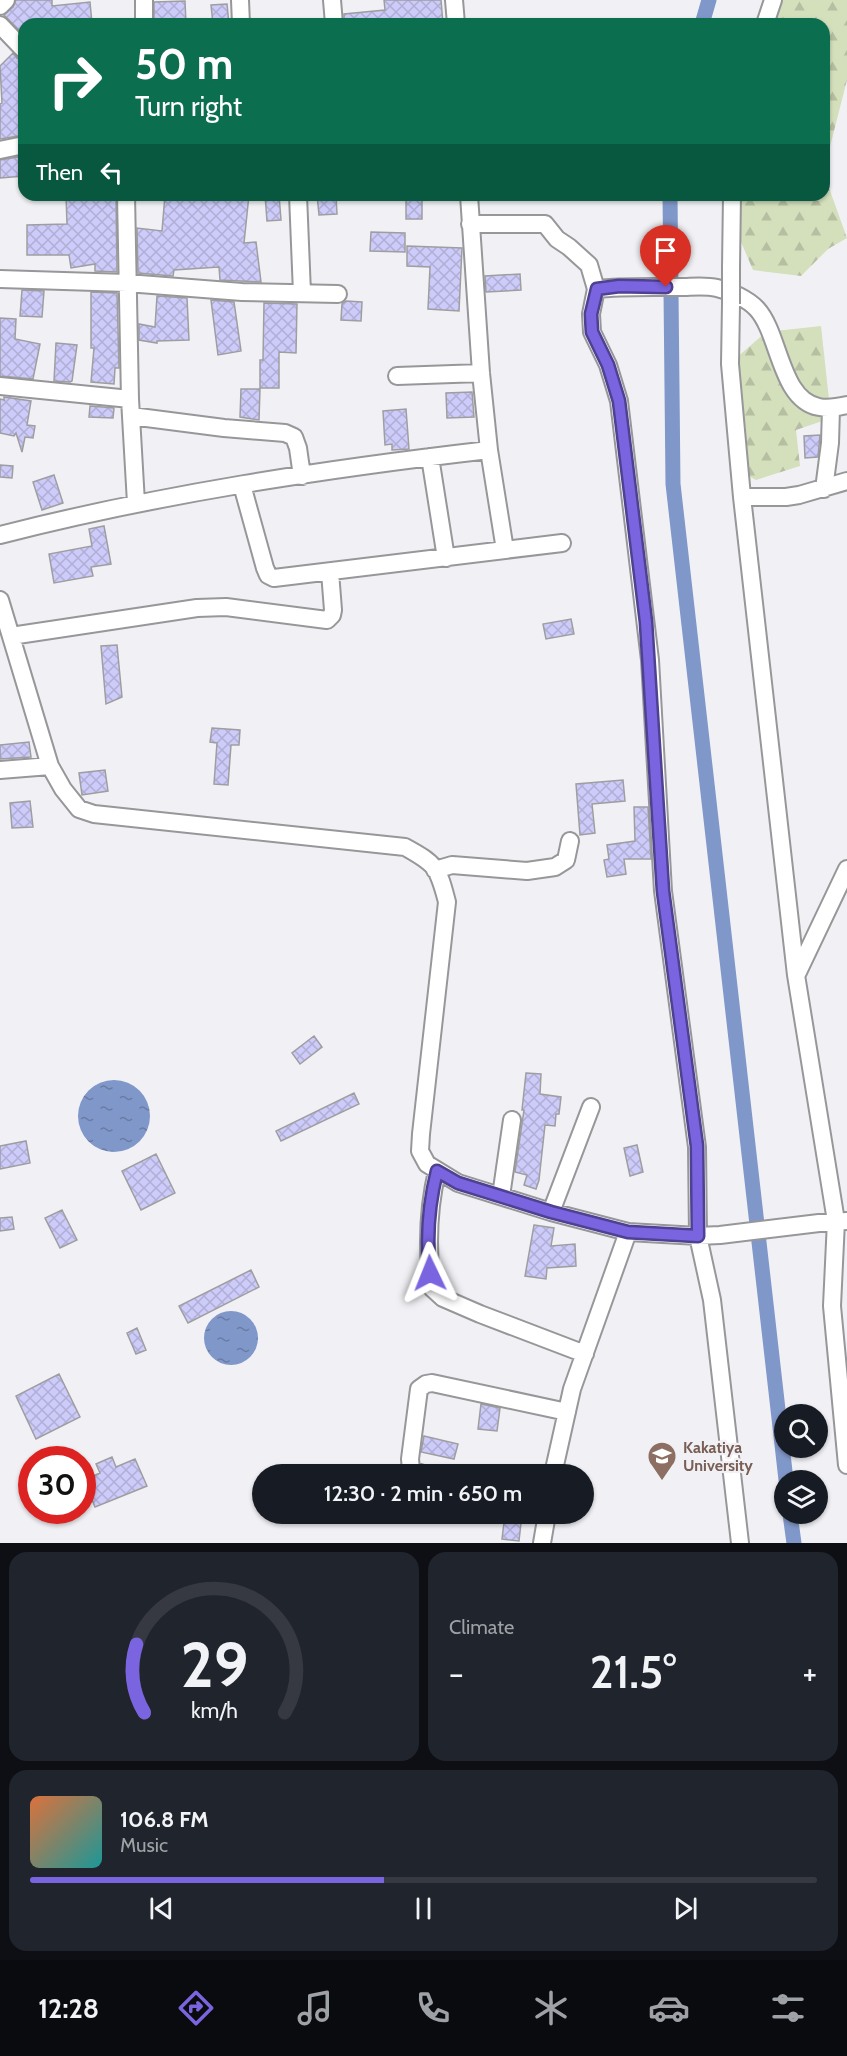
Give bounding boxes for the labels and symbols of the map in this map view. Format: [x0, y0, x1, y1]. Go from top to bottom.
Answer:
pin [640, 225, 691, 287]
position arrow [398, 1241, 462, 1305]
place label: Kakatiya University [683, 1438, 753, 1475]
school or university icon: Kakatiya University [646, 1440, 678, 1482]
speed limit sign: 30 [18, 1446, 96, 1524]

